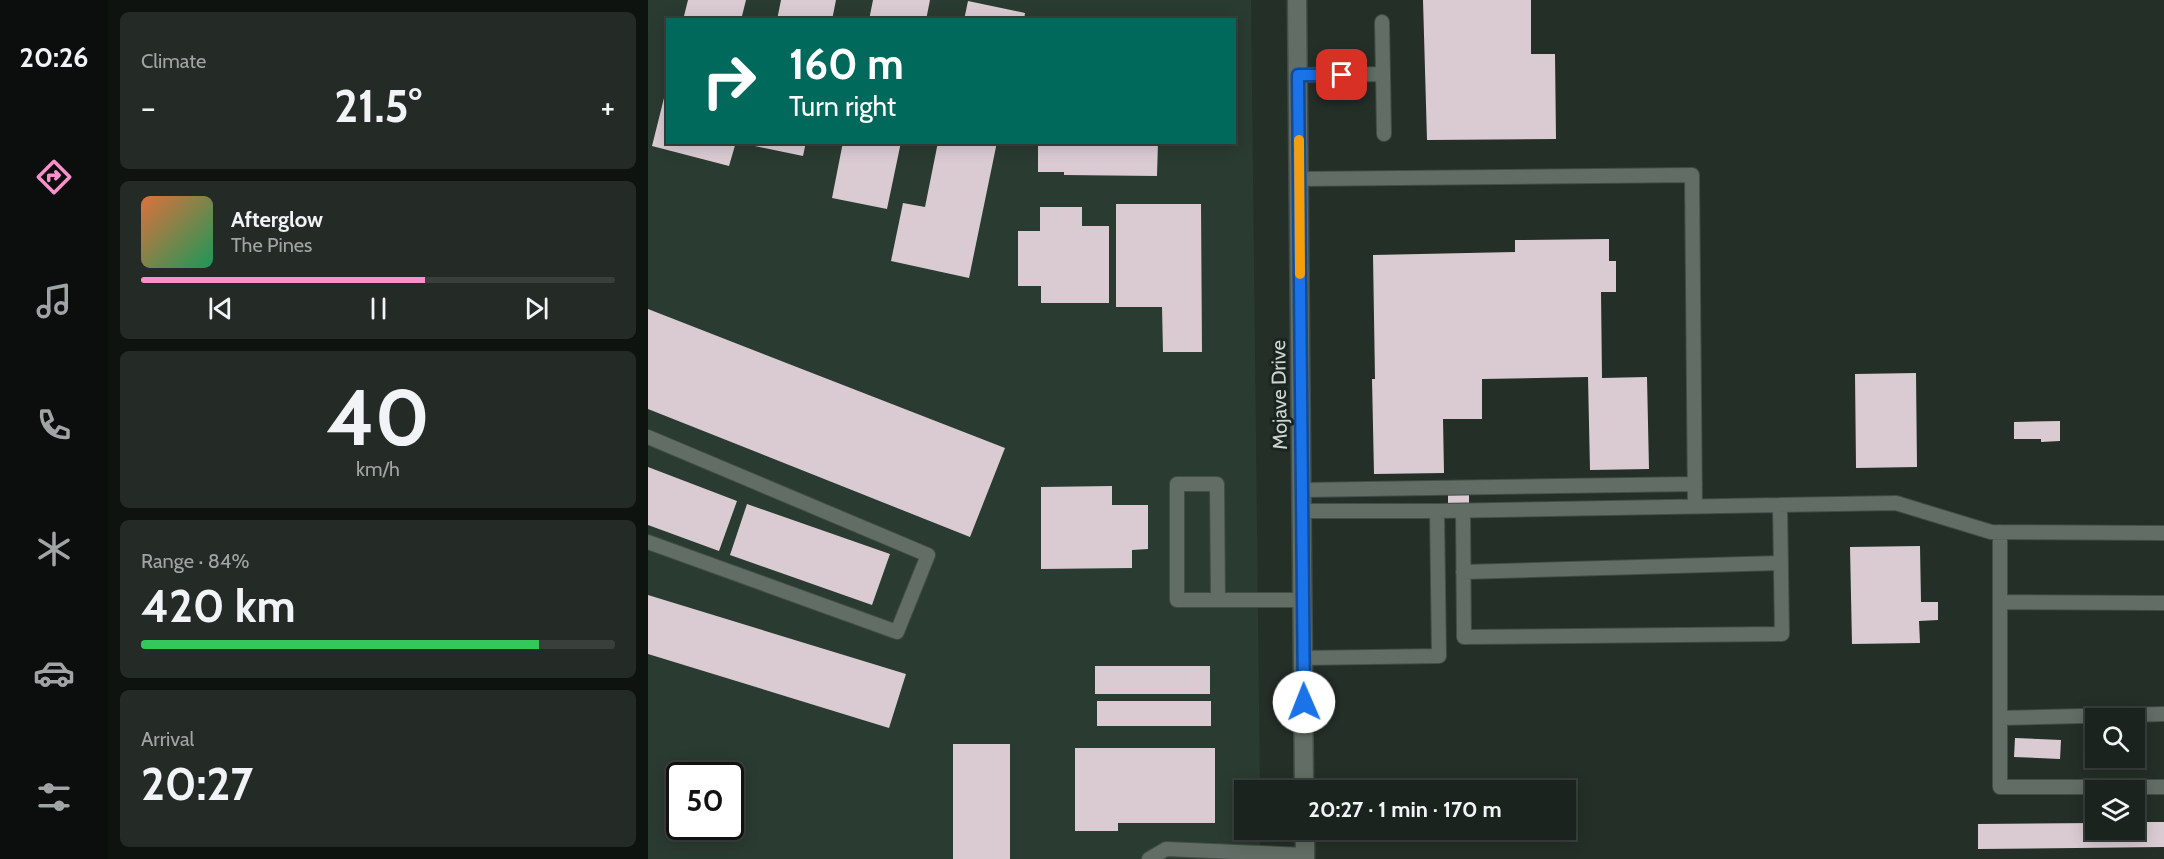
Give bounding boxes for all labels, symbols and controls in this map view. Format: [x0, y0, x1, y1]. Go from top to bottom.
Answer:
text: 160 m [789, 38, 904, 90]
text: 20:26 [20, 41, 88, 74]
icon: right [690, 42, 768, 120]
text: Climate [141, 49, 206, 73]
pin [1316, 49, 1367, 100]
icon: arrive [1325, 58, 1358, 91]
text: 21.5° [334, 79, 422, 133]
text: − [141, 87, 156, 127]
text: + [600, 87, 615, 127]
text: Turn right [789, 90, 896, 123]
icon: directions [33, 156, 75, 198]
text: Afterglow [231, 206, 323, 233]
text: The Pines [231, 233, 312, 257]
icon: music [33, 280, 75, 322]
icon: previous [204, 292, 237, 325]
icon: pause [362, 292, 395, 325]
icon: next [520, 292, 553, 325]
street label: Mojave Drive [1266, 340, 1292, 450]
text: 40 [326, 370, 430, 465]
icon: phone [33, 404, 75, 446]
text: km/h [356, 457, 400, 481]
icon: climate [33, 528, 75, 570]
text: Range · 84% [141, 549, 249, 573]
text: 420 km [141, 579, 296, 633]
icon: car [33, 652, 75, 694]
position arrow [1272, 670, 1336, 734]
map controls [2085, 708, 2145, 840]
button: search [2085, 708, 2145, 768]
text: Arrival [141, 727, 194, 751]
text: 20:27 [141, 757, 253, 811]
speed limit sign: 50 [666, 762, 744, 840]
icon: filters [33, 776, 75, 818]
button: layers [2085, 780, 2145, 840]
text: 20:27 · 1 min · 170 m [1308, 796, 1502, 823]

